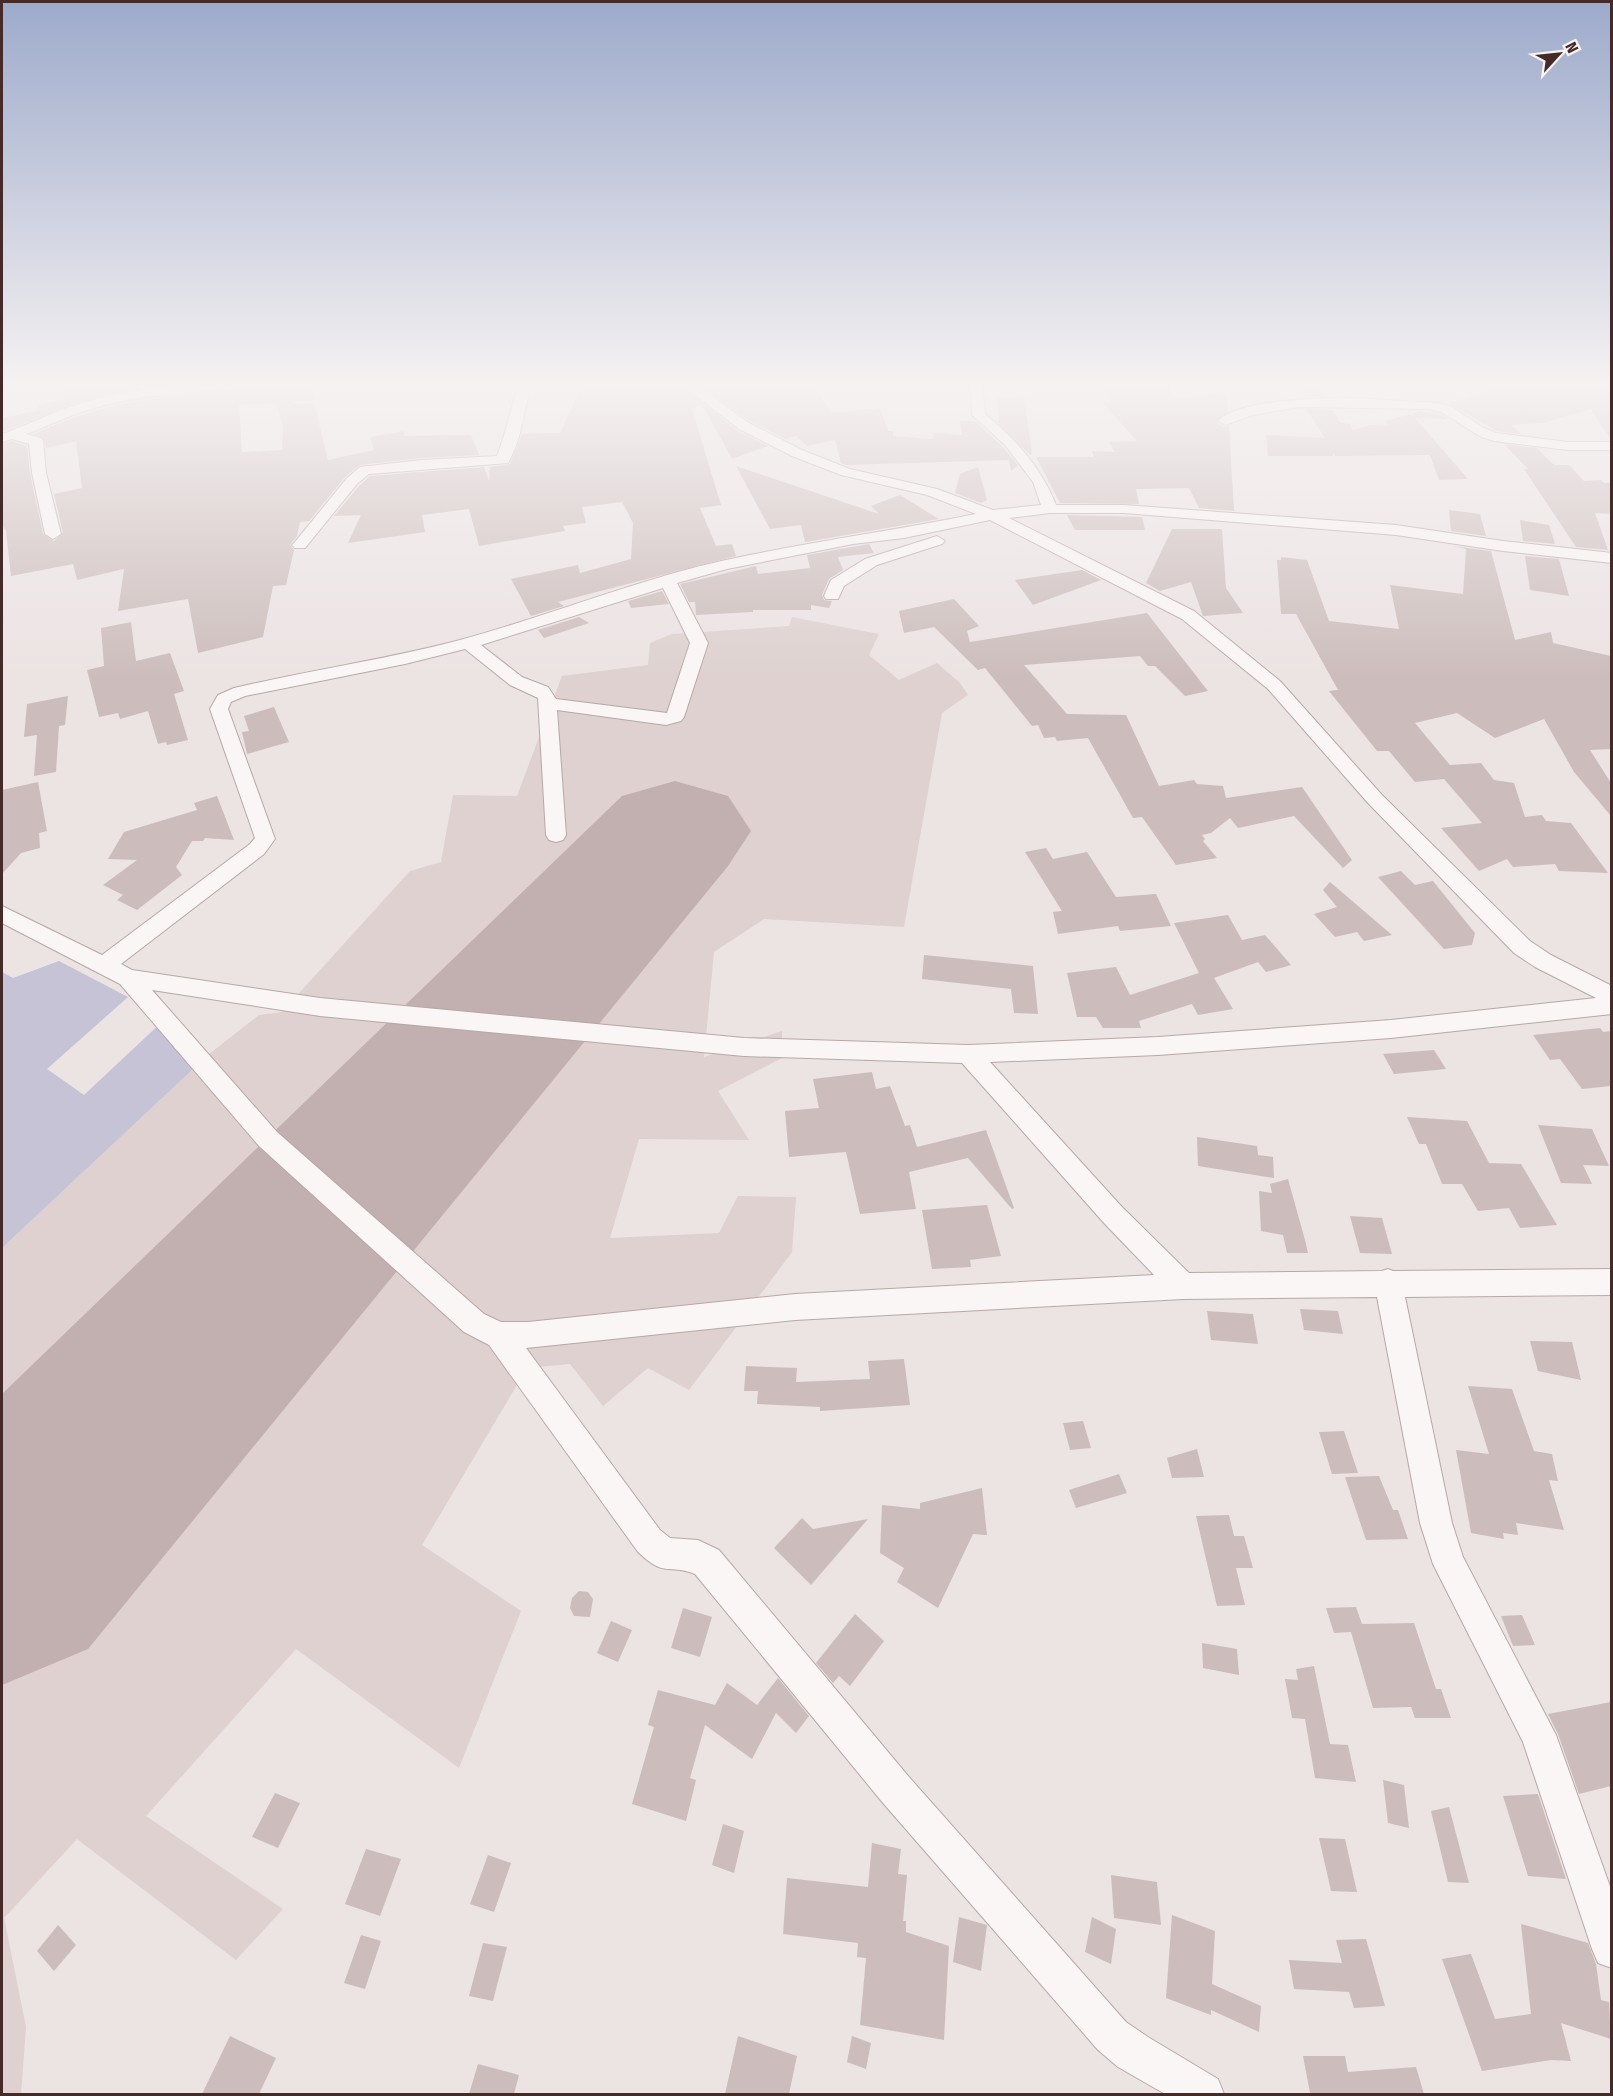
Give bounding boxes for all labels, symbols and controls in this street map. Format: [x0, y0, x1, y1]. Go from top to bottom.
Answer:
north arrow [1529, 24, 1589, 84]
text: N [1561, 39, 1583, 56]

